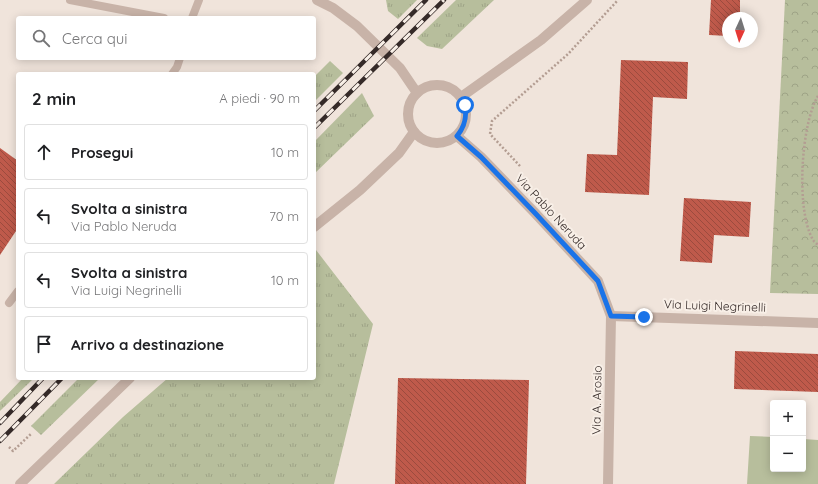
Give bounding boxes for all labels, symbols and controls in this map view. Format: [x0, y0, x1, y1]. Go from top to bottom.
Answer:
north arrow [722, 12, 758, 48]
search box [16, 16, 316, 60]
icon: search [30, 27, 52, 49]
text: Cerca qui [62, 29, 128, 48]
text: 2 min [32, 88, 76, 109]
text: A piedi · 90 m [219, 90, 300, 106]
route start [456, 96, 474, 114]
icon: ahead [33, 141, 55, 163]
text: Prosegui [71, 143, 133, 162]
text: 10 m [271, 144, 299, 160]
street label: Via Pablo Neruda [513, 171, 590, 252]
text: Svolta a sinistra [71, 199, 187, 218]
icon: left [33, 205, 55, 227]
text: 70 m [269, 208, 299, 224]
text: Via Pablo Neruda [71, 218, 177, 234]
text: Svolta a sinistra [71, 263, 187, 282]
icon: left [33, 269, 55, 291]
text: 10 m [271, 272, 299, 288]
text: Via Luigi Negrinelli [71, 282, 182, 298]
street label: Via Luigi Negrinelli [664, 296, 766, 315]
route end [635, 308, 653, 326]
icon: arrive [33, 333, 55, 355]
text: Arrivo a destinazione [71, 335, 224, 354]
street label: Via A. Arosio [588, 365, 605, 435]
map controls [770, 400, 806, 472]
button: + [770, 400, 806, 436]
button: − [770, 436, 806, 472]

